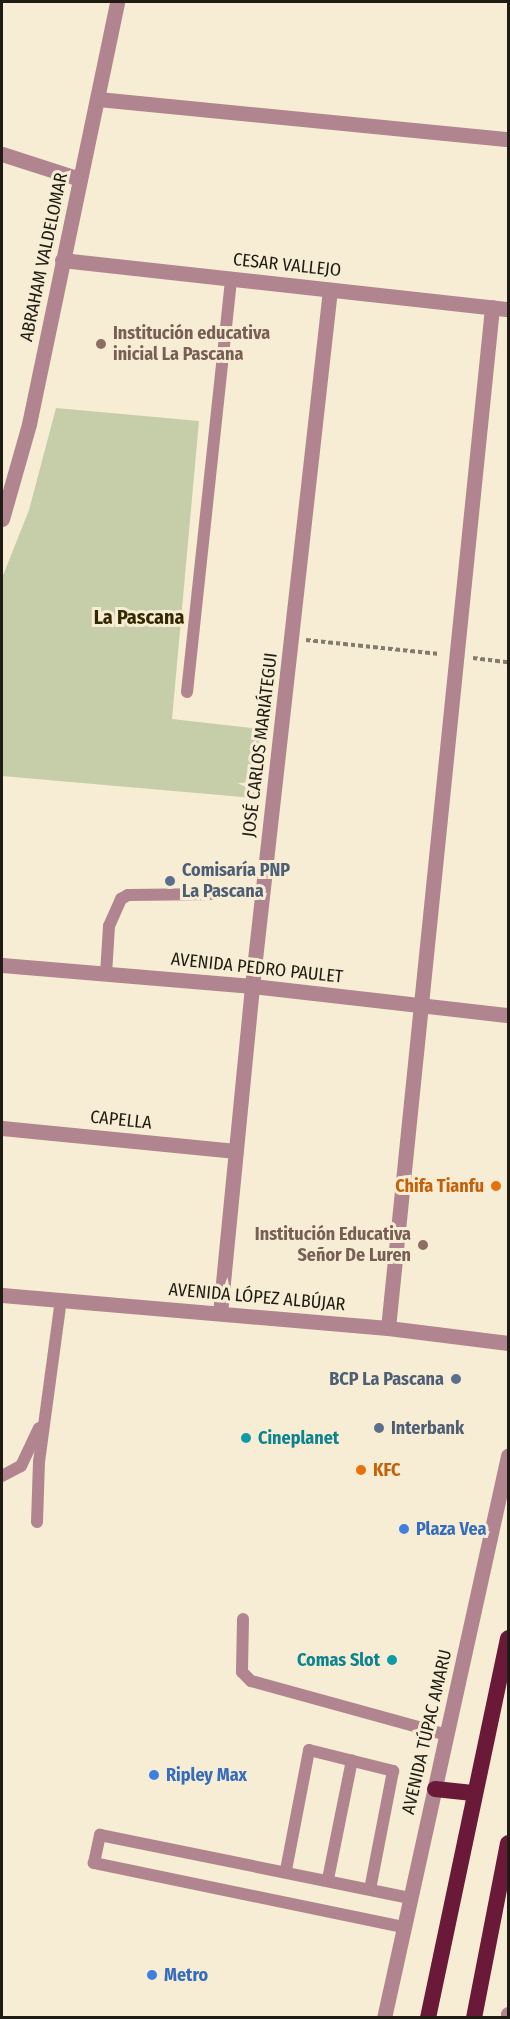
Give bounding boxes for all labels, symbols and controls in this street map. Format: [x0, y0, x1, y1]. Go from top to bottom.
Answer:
street label: ABRAHAM VALDELOMAR [16, 171, 72, 343]
street label: CESAR VALLEJO [232, 249, 342, 281]
place label: Institución educativa inicial La Pascana [113, 323, 270, 366]
marker: Institución educativa inicial La Pascana [94, 337, 108, 351]
district label: La Pascana [94, 605, 184, 629]
street label: JOSÉ CARLOS MARIÁTEGUI [238, 652, 282, 838]
place label: Comisaría PNP La Pascana [182, 860, 290, 902]
marker: Comisaría PNP La Pascana [163, 874, 177, 888]
street label: AVENIDA PEDRO PAULET [170, 948, 344, 988]
street label: CAPELLA [89, 1106, 153, 1134]
place label: Chifa Tianfu [395, 1175, 484, 1197]
marker: Chifa Tianfu [489, 1179, 503, 1193]
place label: Institución Educativa Señor De Luren [255, 1224, 411, 1266]
marker: Institución Educativa Señor De Luren [416, 1238, 430, 1252]
street label: AVENIDA LÓPEZ ALBÚJAR [168, 1279, 346, 1315]
place label: BCP La Pascana [329, 1368, 444, 1390]
marker: BCP La Pascana [449, 1372, 463, 1386]
place label: Interbank [391, 1417, 464, 1439]
marker: Interbank [372, 1421, 386, 1435]
place label: Cineplanet [258, 1427, 339, 1449]
marker: Cineplanet [239, 1431, 253, 1445]
place label: KFC [373, 1459, 400, 1481]
marker: KFC [354, 1463, 368, 1477]
place label: Plaza Vea [416, 1518, 486, 1540]
marker: Plaza Vea [397, 1522, 411, 1536]
street label: AVENIDA TÚPAC AMARU [398, 1648, 456, 1816]
place label: Comas Slot [297, 1649, 380, 1671]
marker: Comas Slot [385, 1653, 399, 1667]
place label: Ripley Max [166, 1764, 247, 1786]
marker: Ripley Max [147, 1768, 161, 1782]
place label: Metro [164, 1964, 208, 1986]
marker: Metro [145, 1968, 159, 1982]

